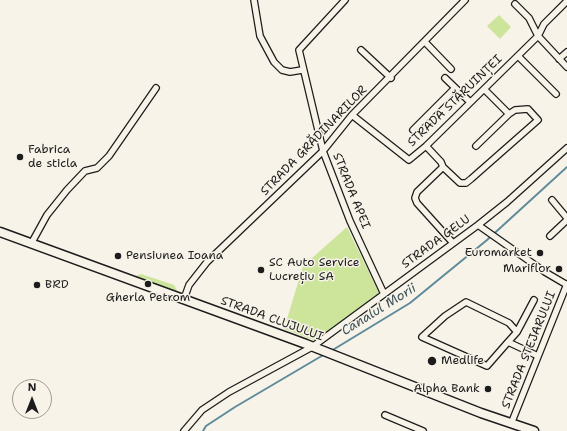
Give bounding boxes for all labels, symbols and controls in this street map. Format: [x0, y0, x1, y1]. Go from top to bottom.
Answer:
street label: STRADA STĂRUINȚEI [405, 52, 505, 150]
street label: STRADA GRĂDINARILOR [258, 83, 370, 199]
place label: Fabrica de sticla [28, 143, 77, 171]
street label: STRADA APEI [329, 151, 373, 231]
marker: Fabrica de sticla [15, 152, 25, 162]
street label: STRADA GELU [399, 212, 473, 272]
place label: Euromarket [465, 246, 532, 260]
marker: Euromarket [535, 248, 545, 258]
place label: Pensiunea Ioana [126, 249, 223, 263]
marker: Pensiunea Ioana [113, 251, 123, 261]
place label: SC Auto Service Lucrețiu SA [269, 256, 360, 284]
place label: Mariflor [503, 262, 551, 276]
marker: Mariflor [554, 264, 564, 274]
marker: SC Auto Service Lucrețiu SA [256, 265, 266, 275]
place label: BRD [45, 278, 69, 292]
marker: Gherla Petrom [143, 279, 153, 289]
marker: BRD [32, 280, 42, 290]
water label: Canalul Morii [339, 281, 419, 339]
street label: STRADA STEJARULUI [499, 289, 559, 411]
place label: Gherla Petrom [106, 291, 190, 305]
street label: STRADA CLUJULUI [219, 294, 325, 344]
place label: Medlife [441, 354, 484, 368]
marker: Medlife [426, 355, 438, 367]
north arrow [12, 379, 52, 419]
text: N [28, 380, 36, 395]
place label: Alpha Bank [413, 382, 480, 396]
marker: Alpha Bank [483, 384, 493, 394]

